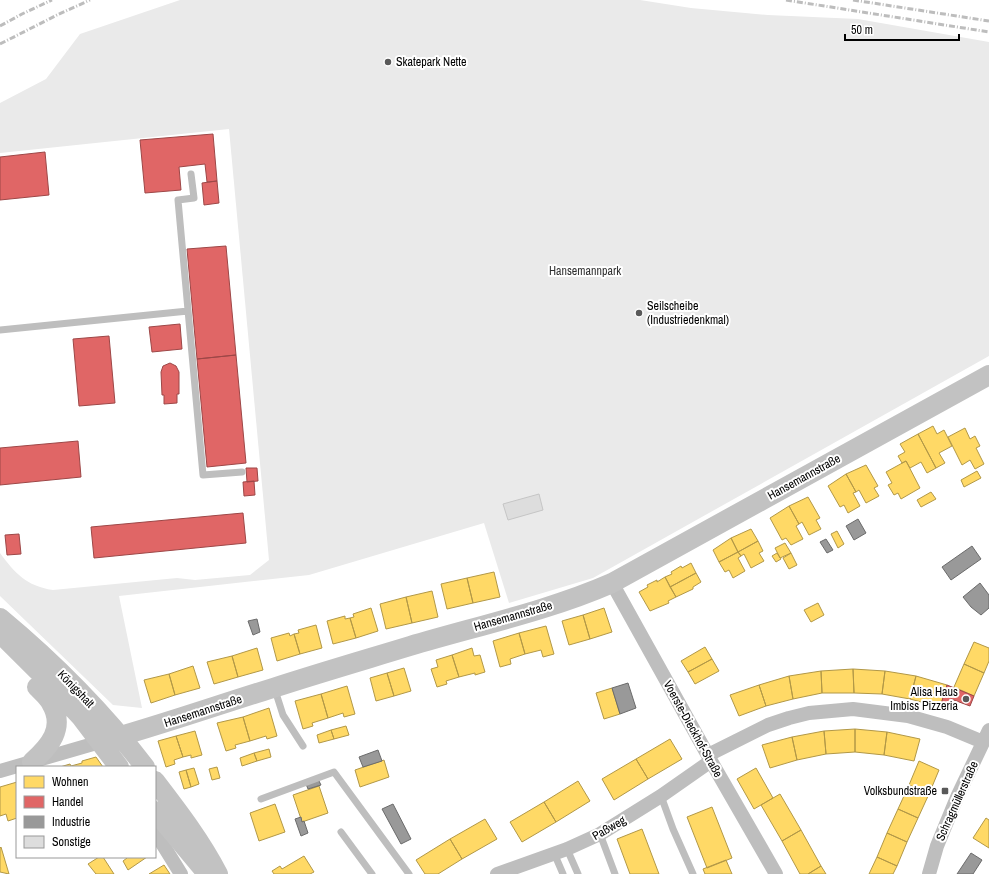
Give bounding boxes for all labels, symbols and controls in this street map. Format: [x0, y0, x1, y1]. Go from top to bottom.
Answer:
scale bar [845, 16, 959, 42]
text: 50 m [851, 22, 873, 38]
place label: Skatepark Nette [396, 54, 467, 70]
marker: Skatepark Nette [383, 57, 393, 67]
park label: Hansemannpark [549, 263, 621, 279]
place label: Seilscheibe (Industriedenkmal) [647, 298, 729, 328]
marker: Seilscheibe (Industriedenkmal) [634, 308, 644, 318]
street label: Hansemannstraße [765, 450, 843, 504]
street label: Hansemannstraße [472, 597, 554, 635]
street label: Königshalt [54, 667, 98, 711]
street label: Voerste-Dieckhof-Straße [660, 678, 726, 780]
place label: Alisa Haus Imbiss Pizzeria [890, 684, 959, 714]
street label: Hansemannstraße [162, 691, 244, 731]
marker: Alisa Haus Imbiss Pizzeria [961, 694, 971, 704]
street label: Schragmüllerstraße [932, 759, 982, 843]
legend [16, 766, 156, 858]
text: Wohnen [52, 774, 88, 790]
place label: Volksbundstraße [864, 783, 937, 799]
marker: Volksbundstraße [940, 786, 950, 796]
text: Handel [52, 794, 83, 810]
street label: Paßweg [589, 812, 629, 844]
text: Industrie [52, 814, 90, 830]
text: Sonstige [52, 834, 91, 850]

